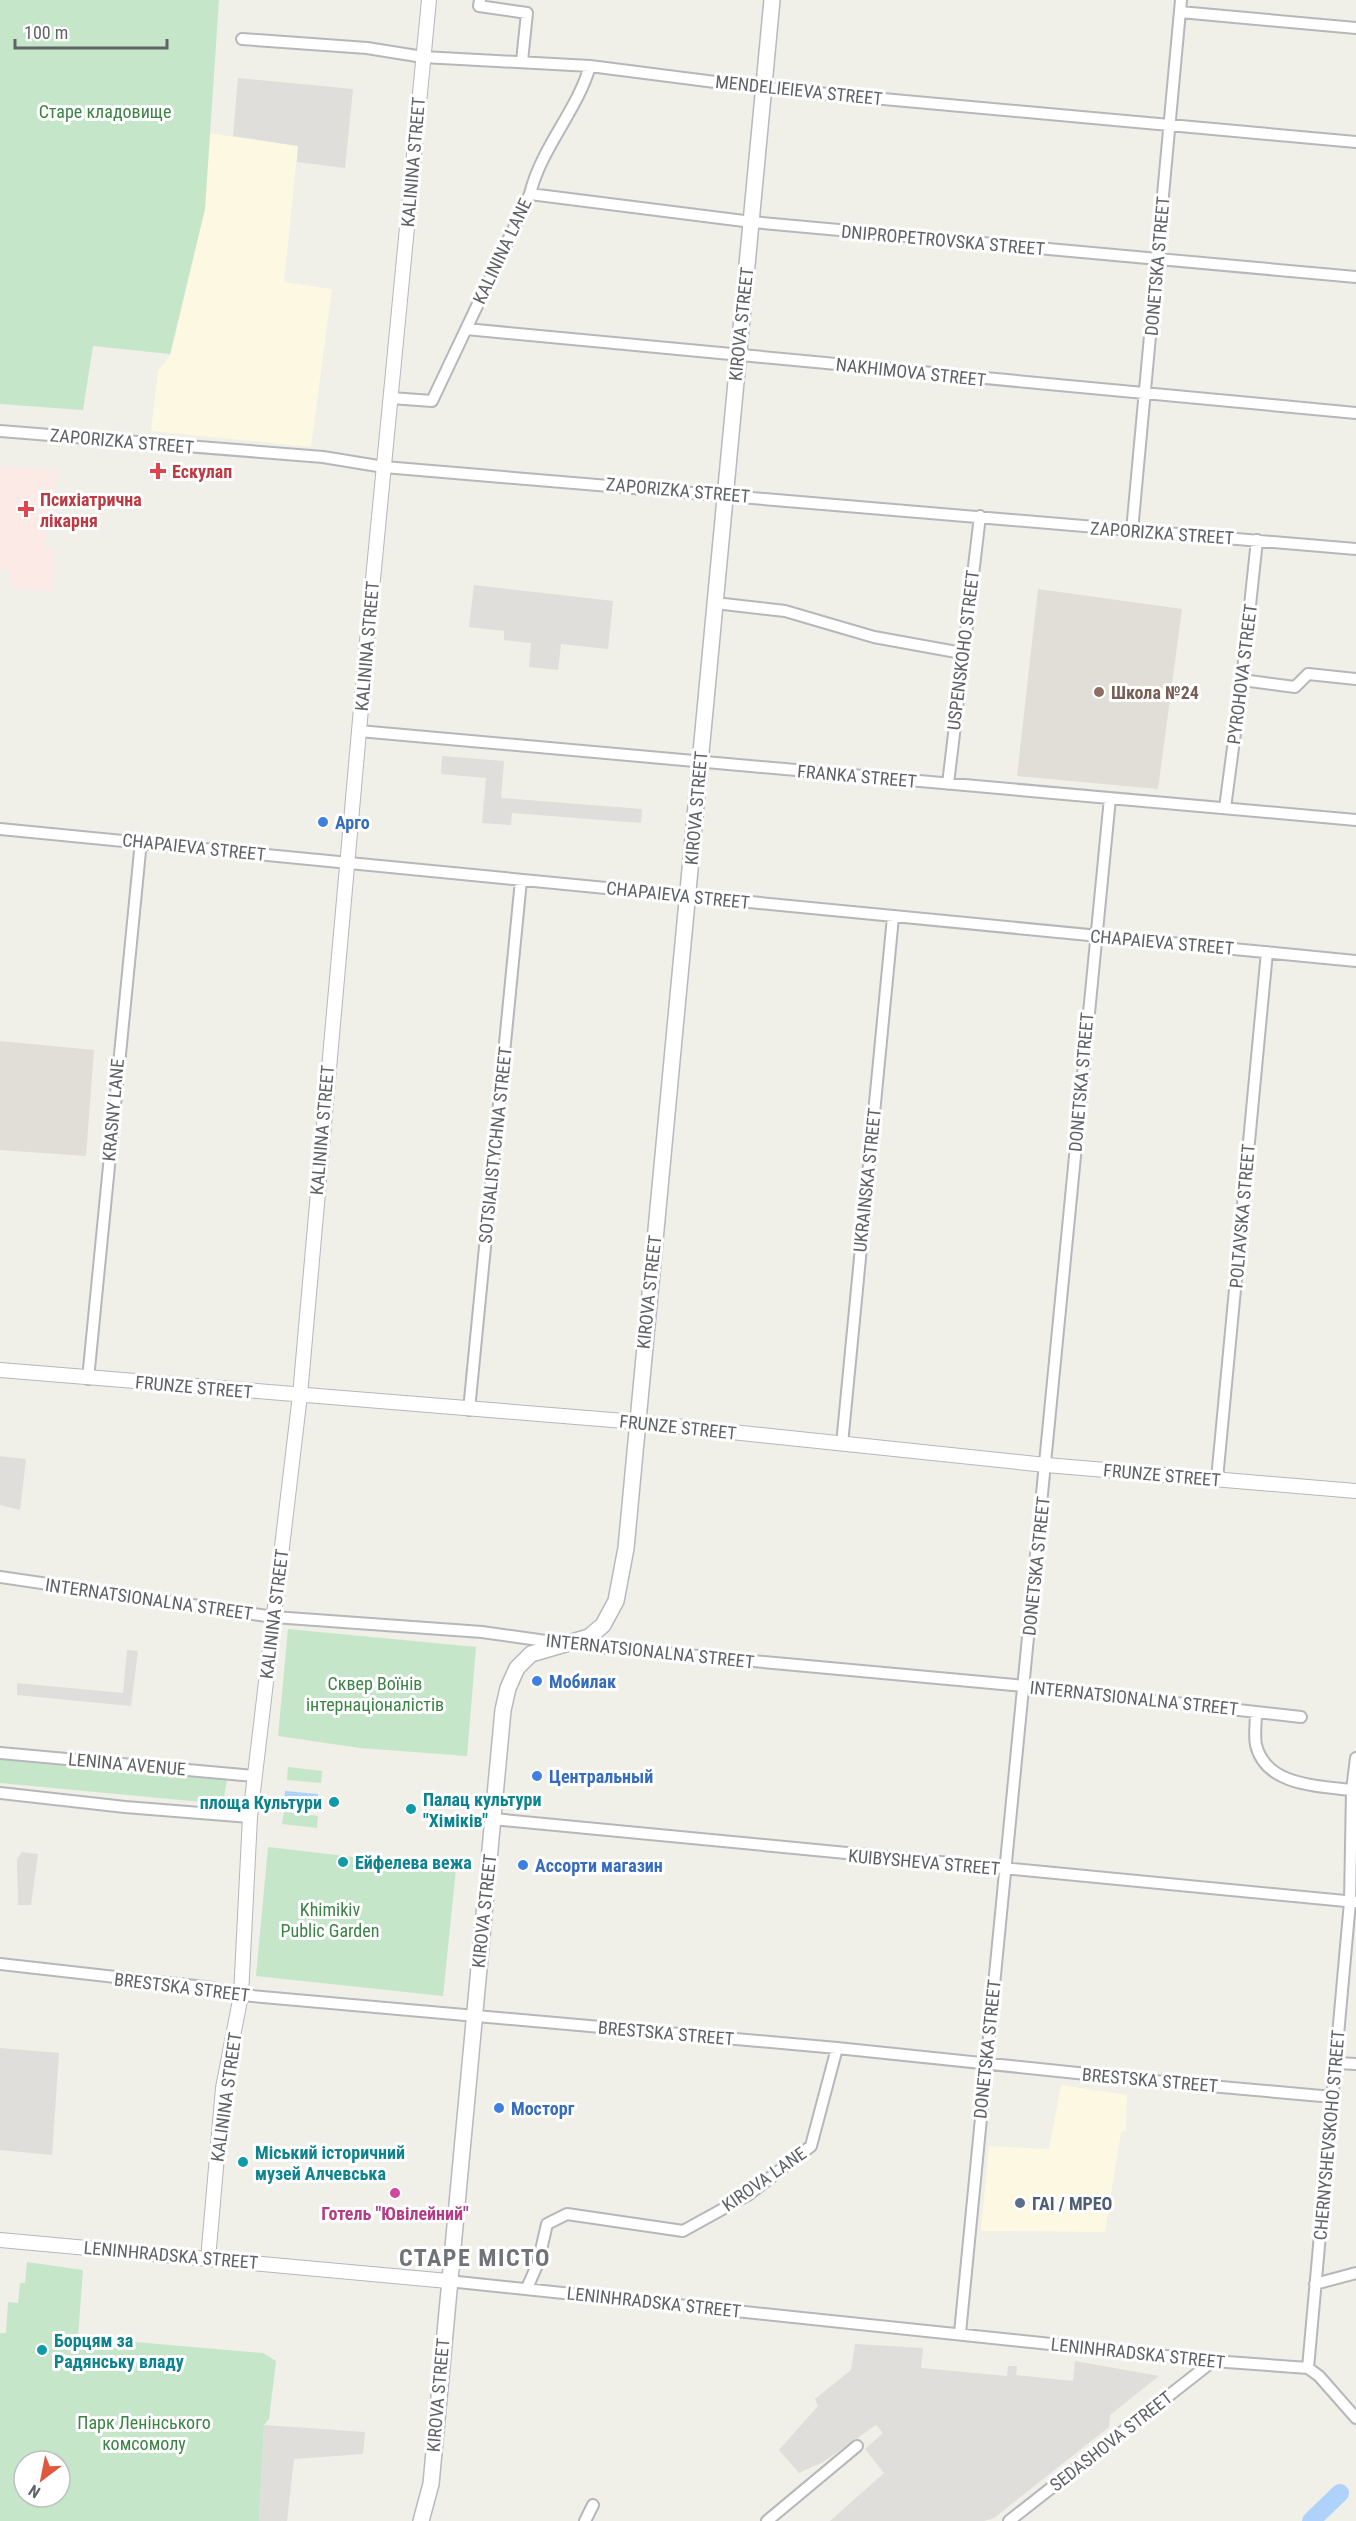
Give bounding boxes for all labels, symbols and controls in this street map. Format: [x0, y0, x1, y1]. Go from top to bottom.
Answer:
scale bar [15, 12, 166, 50]
text: 100 m [24, 22, 68, 43]
street label: MENDELIEIEVA STREET [714, 71, 884, 109]
street label: KALININA STREET [397, 96, 429, 228]
park label: Старе кладовище [39, 101, 171, 122]
street label: KALININA LANE [468, 195, 536, 307]
street label: DONETSKA STREET [1140, 195, 1174, 337]
street label: DNIPROPETROVSKA STREET [840, 221, 1046, 259]
street label: KIROVA STREET [725, 266, 757, 382]
street label: NAKHIMOVA STREET [835, 354, 987, 390]
street label: ZAPORIZKA STREET [49, 424, 195, 458]
place label: Ескулап [172, 461, 232, 482]
marker: Ескулап [149, 462, 167, 480]
street label: ZAPORIZKA STREET [605, 473, 751, 507]
place label: Психіатрична лікарня [40, 489, 142, 531]
marker: Психіатрична лікарня [17, 500, 35, 518]
street label: ZAPORIZKA STREET [1089, 517, 1235, 549]
street label: USPENSKOHO STREET [943, 569, 983, 731]
street label: KALININA STREET [351, 580, 383, 712]
street label: PYROHOVA STREET [1223, 603, 1261, 745]
place label: Школа №24 [1111, 682, 1199, 703]
marker: Школа №24 [1092, 685, 1106, 699]
street label: KIROVA STREET [681, 750, 711, 866]
street label: FRANKA STREET [796, 760, 918, 792]
place label: Арго [335, 812, 370, 833]
marker: Арго [316, 815, 330, 829]
street label: CHAPAIEVA STREET [121, 829, 267, 865]
street label: CHAPAIEVA STREET [605, 877, 751, 913]
street label: CHAPAIEVA STREET [1089, 925, 1235, 959]
street label: DONETSKA STREET [1064, 1011, 1098, 1153]
street label: SOTSIALISTYCHNA STREET [474, 1046, 516, 1244]
street label: KRASNY LANE [98, 1058, 128, 1162]
street label: KALININA STREET [306, 1064, 338, 1196]
street label: UKRAINSKA STREET [849, 1107, 885, 1253]
street label: POLTAVSKA STREET [1225, 1143, 1259, 1289]
street label: KIROVA STREET [633, 1234, 665, 1350]
street label: FRUNZE STREET [134, 1371, 254, 1403]
street label: FRUNZE STREET [618, 1410, 738, 1444]
street label: FRUNZE STREET [1102, 1459, 1222, 1491]
street label: DONETSKA STREET [1018, 1495, 1054, 1637]
street label: KALININA STREET [256, 1548, 292, 1680]
street label: INTERNATSIONALNA STREET [44, 1574, 254, 1624]
street label: INTERNATSIONALNA STREET [545, 1630, 755, 1672]
place label: Мобилак [549, 1671, 616, 1692]
park label: Сквер Воїнів інтернаціоналістів [306, 1673, 444, 1715]
marker: Мобилак [530, 1674, 544, 1688]
street label: INTERNATSIONALNA STREET [1029, 1677, 1239, 1719]
street label: LENINA AVENUE [67, 1748, 187, 1780]
place label: Центральный [549, 1766, 653, 1787]
marker: Центральный [530, 1769, 544, 1783]
place label: Палац культури "Хіміків" [423, 1789, 541, 1831]
place label: площа Культури [200, 1792, 322, 1813]
marker: площа Культури [327, 1795, 341, 1809]
marker: Палац культури "Хіміків" [404, 1802, 418, 1816]
street label: KUIBYSHEVA STREET [847, 1845, 1001, 1879]
place label: Ейфелева вежа [355, 1852, 472, 1873]
street label: KIROVA STREET [468, 1853, 500, 1969]
marker: Ейфелева вежа [336, 1855, 350, 1869]
place label: Ассорти магазин [535, 1855, 663, 1876]
marker: Ассорти магазин [516, 1858, 530, 1872]
park label: Khimikiv Public Garden [281, 1899, 379, 1941]
street label: BRESTSKA STREET [113, 1968, 251, 2006]
street label: DONETSKA STREET [969, 1978, 1005, 2120]
street label: BRESTSKA STREET [597, 2017, 735, 2049]
street label: CHERNYSHEVSKOHO STREET [1309, 2029, 1349, 2241]
street label: KALININA STREET [207, 2031, 245, 2163]
street label: BRESTSKA STREET [1081, 2064, 1219, 2096]
place label: Мосторг [511, 2098, 575, 2119]
marker: Мосторг [492, 2101, 506, 2115]
place label: Міський історичний музей Алчевська [255, 2142, 405, 2184]
street label: KIROVA LANE [718, 2142, 810, 2216]
marker: Міський історичний музей Алчевська [236, 2155, 250, 2169]
marker: Готель "Ювілейний" [388, 2186, 402, 2200]
place label: ГАІ / МРЕО [1032, 2193, 1113, 2214]
marker: ГАІ / МРЕО [1013, 2196, 1027, 2210]
place label: Готель "Ювілейний" [321, 2203, 469, 2224]
street label: LENINHRADSKA STREET [83, 2237, 259, 2273]
district label: СТАРЕ МІСТО [399, 2244, 551, 2272]
street label: LENINHRADSKA STREET [566, 2282, 742, 2322]
place label: Борцям за Радянську владу [54, 2330, 184, 2372]
street label: LENINHRADSKA STREET [1050, 2333, 1226, 2373]
street label: KIROVA STREET [423, 2337, 453, 2453]
marker: Борцям за Радянську владу [35, 2343, 49, 2357]
street label: SEDASHOVA STREET [1046, 2387, 1176, 2495]
park label: Парк Ленінського комсомолу [77, 2412, 211, 2454]
north arrow [12, 2449, 72, 2509]
text: N [25, 2481, 44, 2502]

